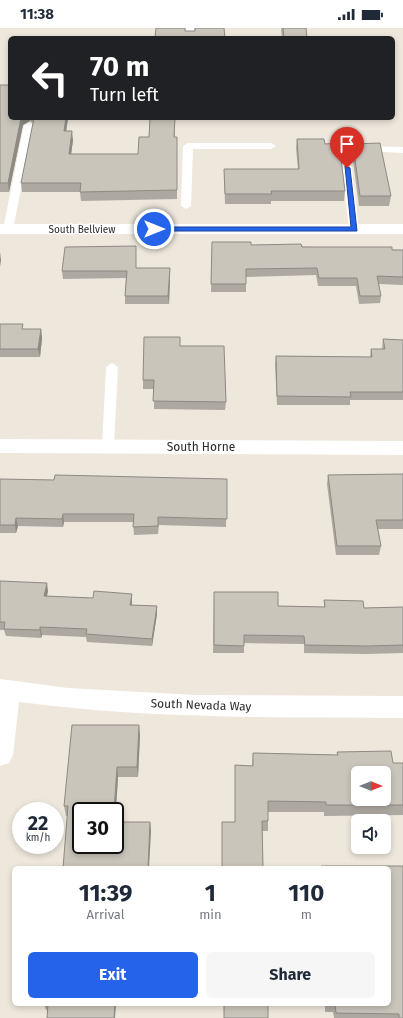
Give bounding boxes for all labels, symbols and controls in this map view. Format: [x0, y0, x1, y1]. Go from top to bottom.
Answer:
text: 11:38 [20, 5, 54, 23]
text: 70 m [90, 50, 149, 83]
icon: left [24, 52, 76, 104]
text: Turn left [90, 84, 159, 106]
pin [330, 127, 364, 168]
icon: arrive [336, 133, 358, 155]
position arrow [133, 208, 175, 250]
street label: South Bellview [49, 224, 115, 236]
street label: South Horne [167, 440, 235, 454]
street label: South Nevada Way [150, 696, 252, 714]
north arrow [351, 766, 391, 806]
map controls [351, 766, 391, 854]
speed limit sign: 30 [72, 802, 124, 854]
text: 22 [28, 811, 48, 835]
button: sound [351, 814, 391, 854]
text: km/h [26, 832, 50, 844]
text: 11:39 [79, 879, 132, 907]
text: 1 [205, 879, 216, 907]
text: 110 [288, 879, 324, 907]
text: Arrival [87, 907, 125, 922]
text: min [199, 907, 222, 922]
text: m [301, 907, 312, 922]
button: Exit [28, 952, 198, 998]
button: Share [206, 952, 375, 998]

